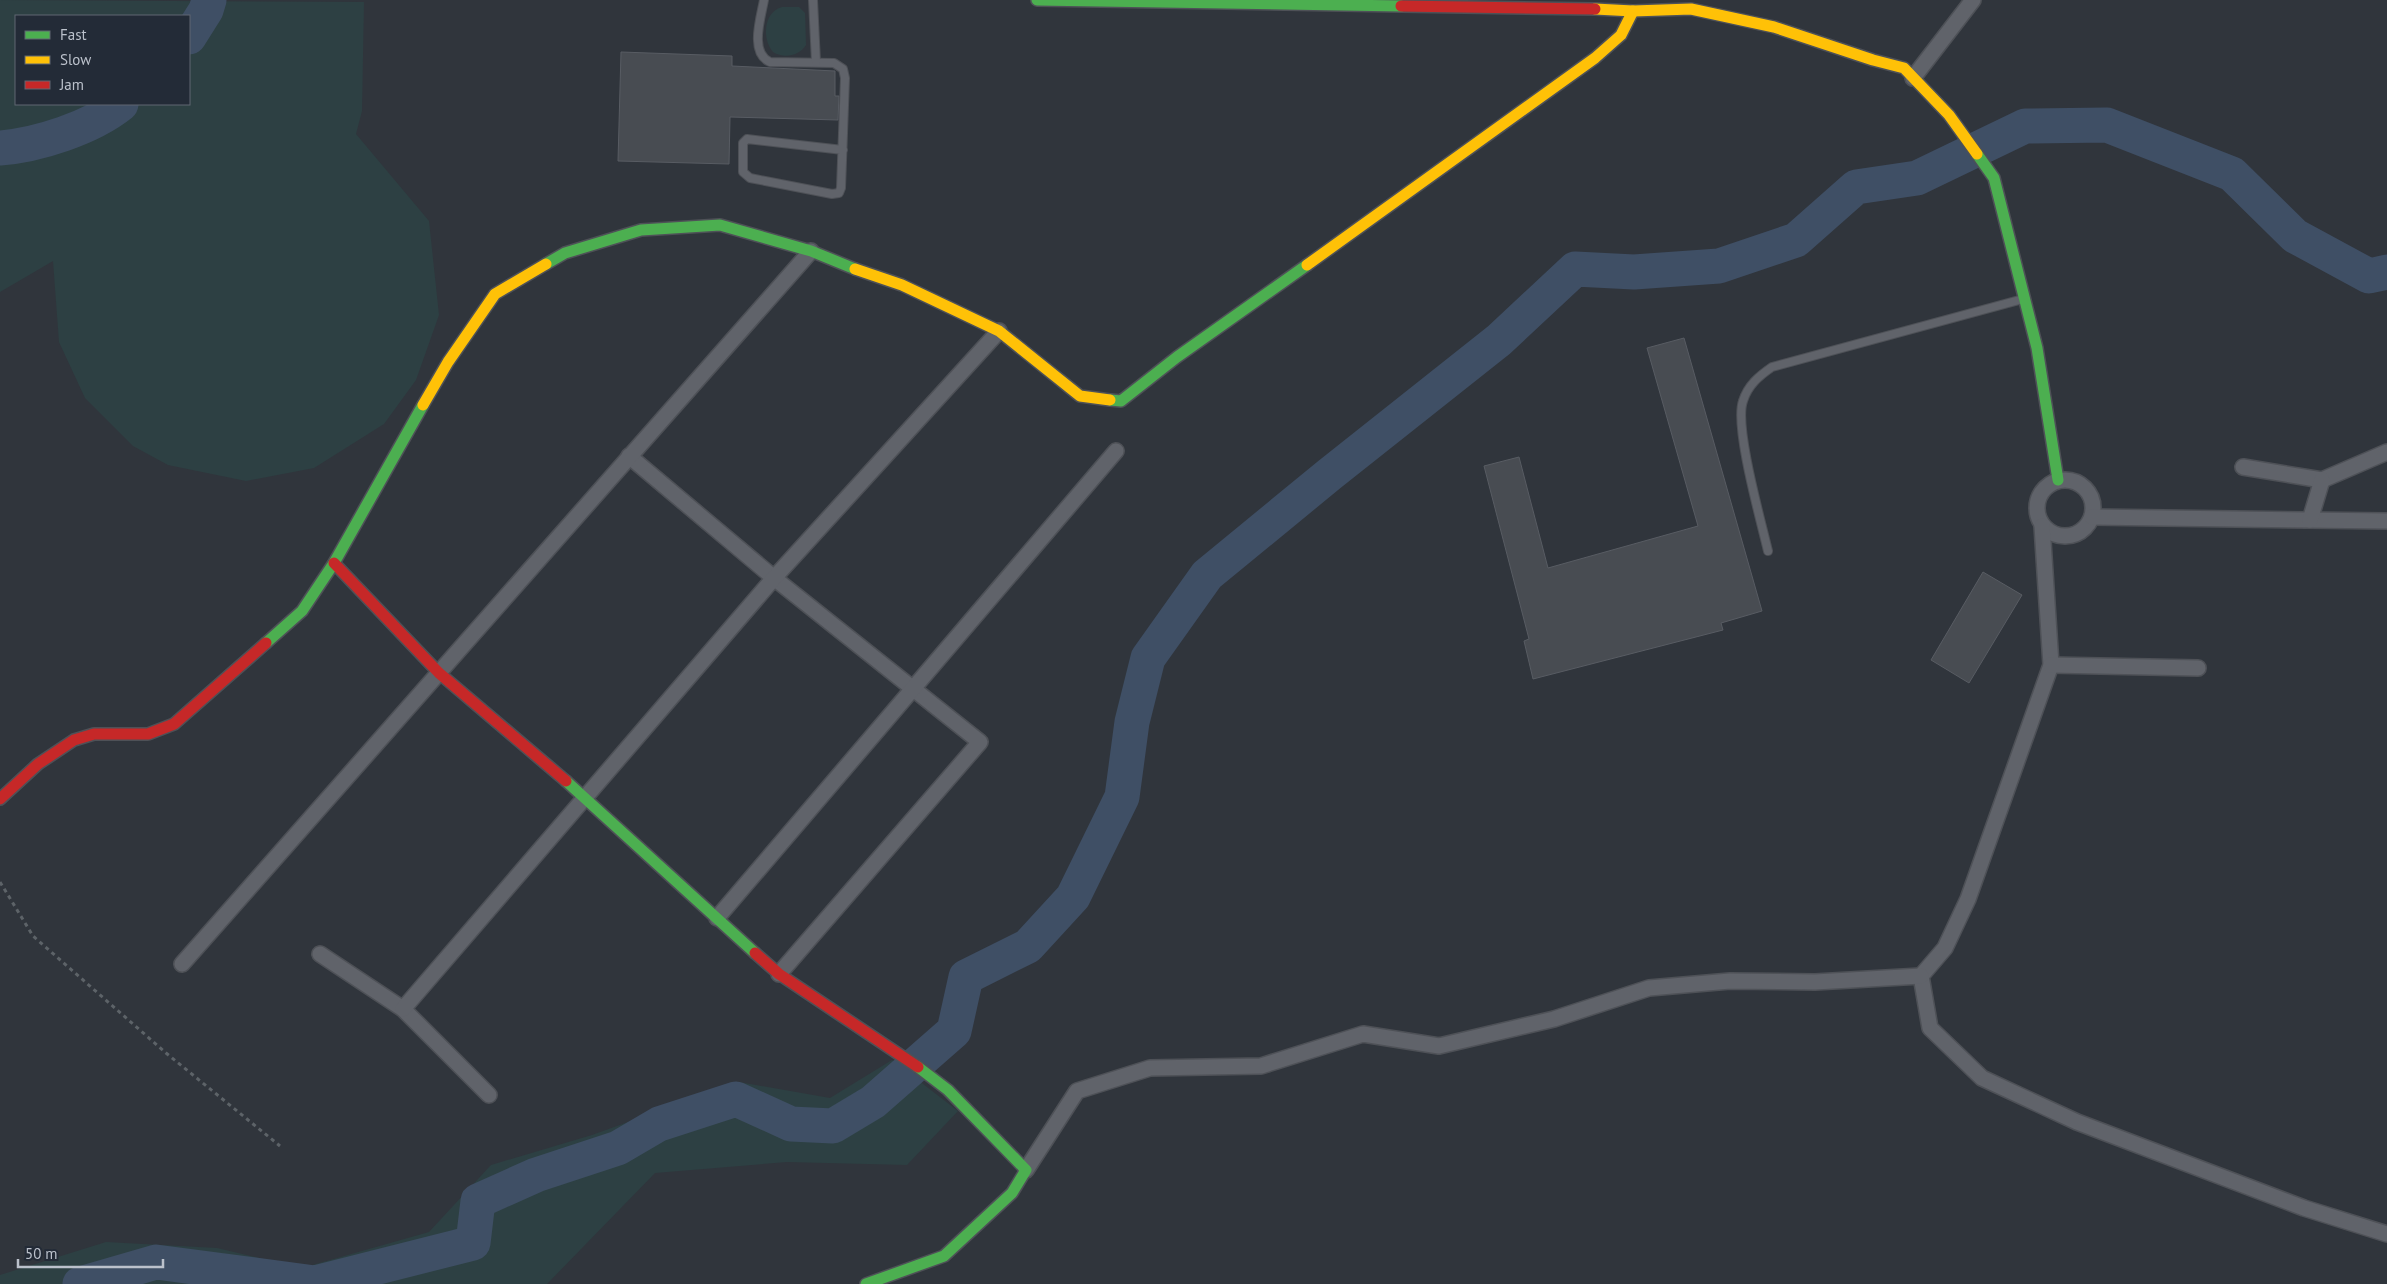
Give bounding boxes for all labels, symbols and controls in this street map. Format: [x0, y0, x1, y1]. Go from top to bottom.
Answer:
legend [15, 15, 190, 105]
text: Fast [60, 25, 87, 44]
text: Slow [60, 50, 91, 69]
text: Jam [59, 75, 84, 94]
scale bar [18, 1236, 162, 1268]
text: 50 m [25, 1244, 58, 1263]

